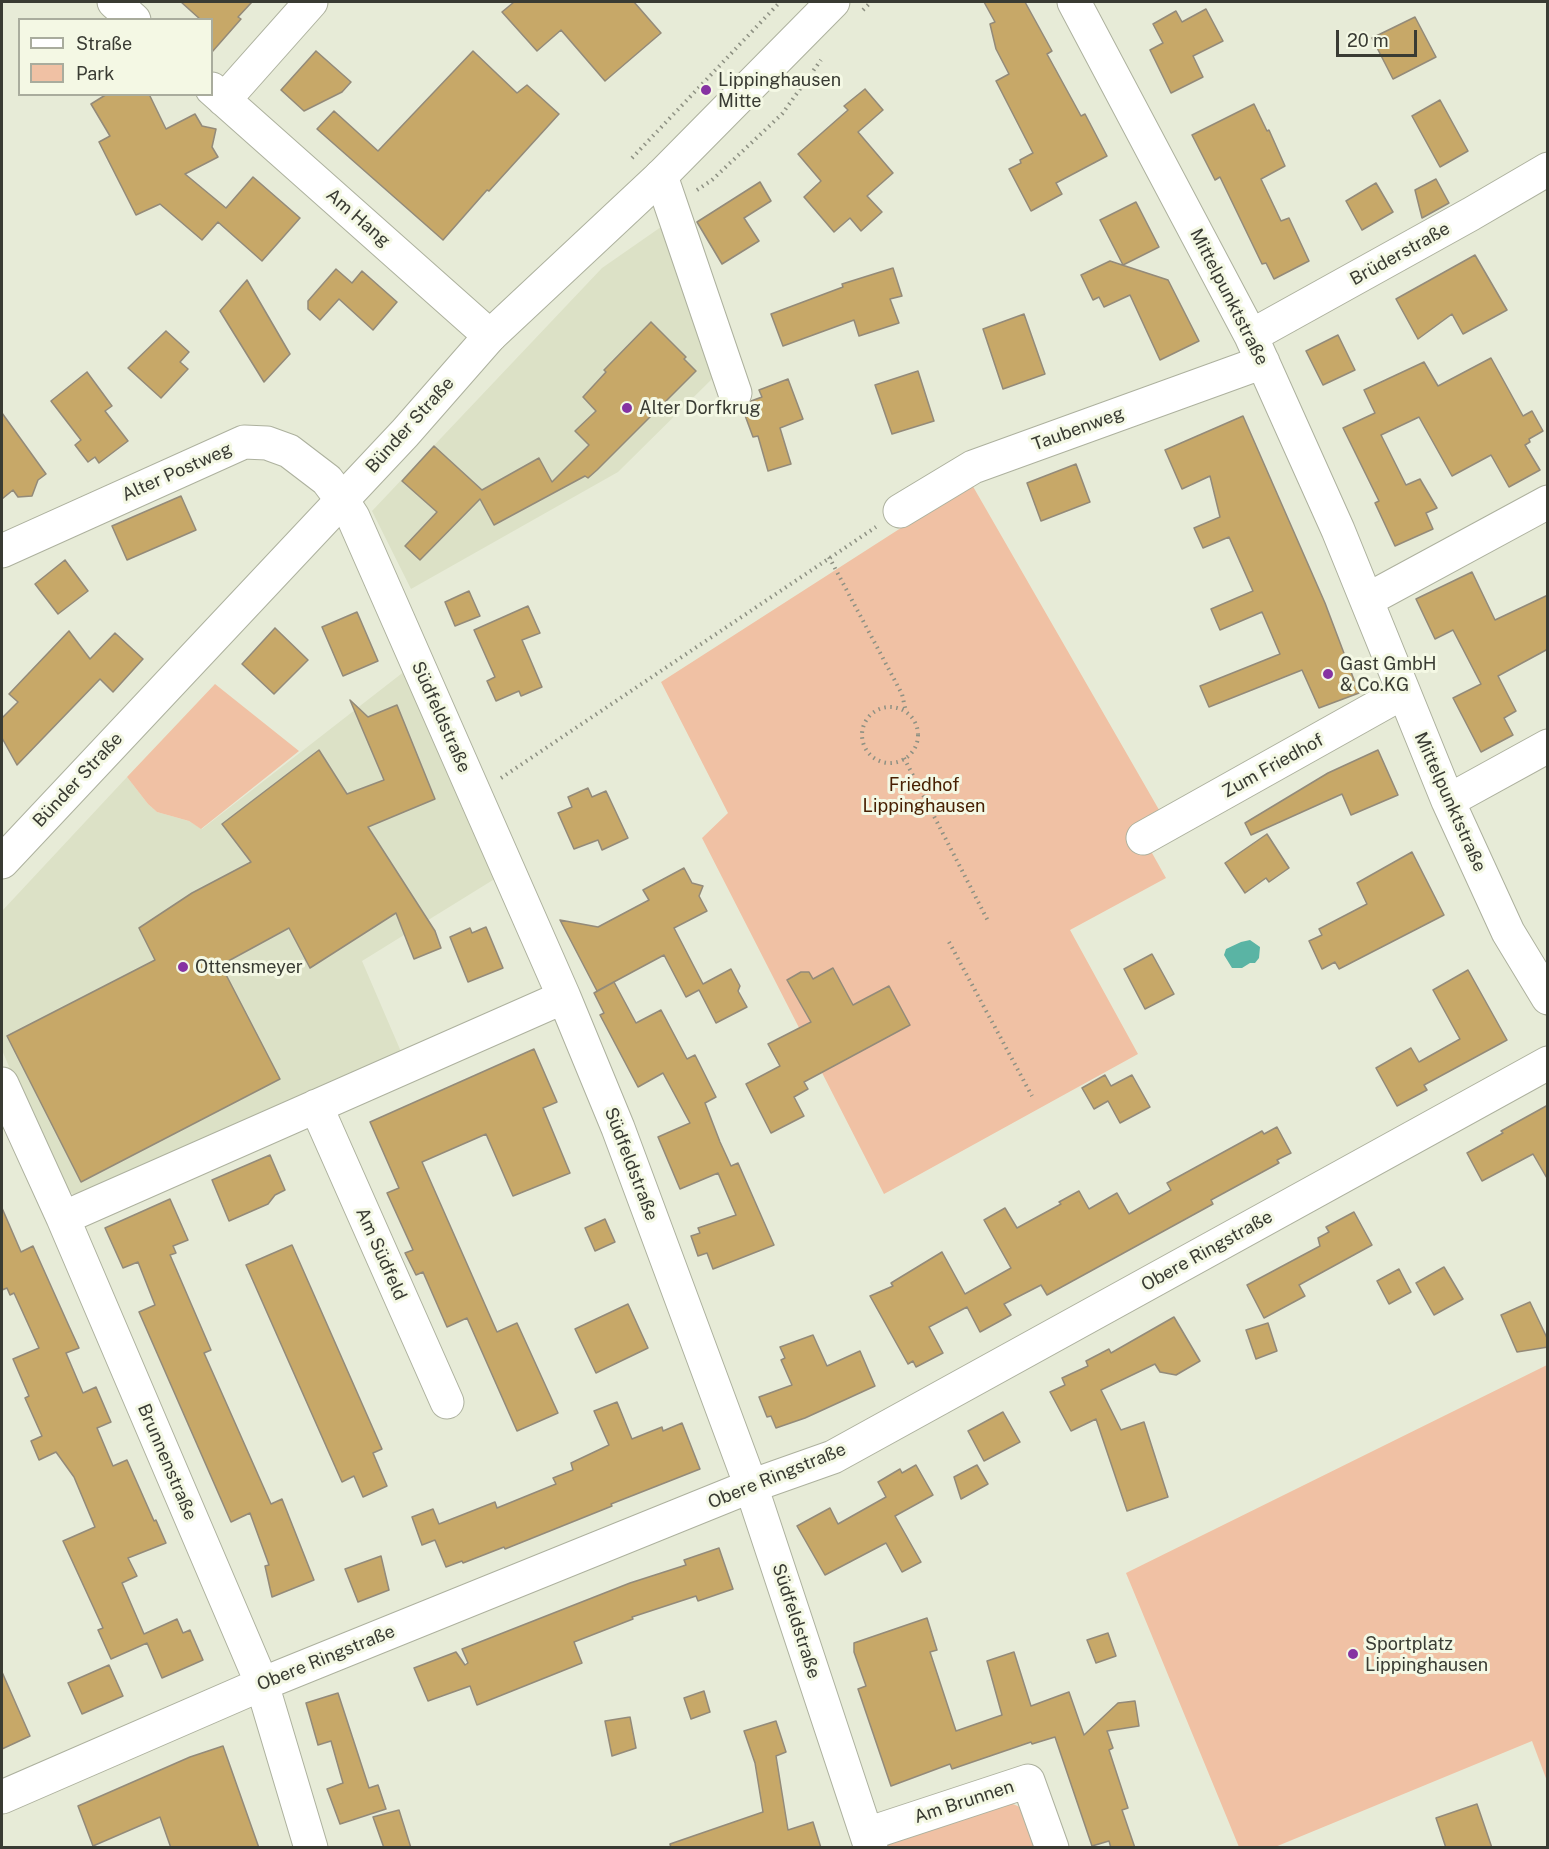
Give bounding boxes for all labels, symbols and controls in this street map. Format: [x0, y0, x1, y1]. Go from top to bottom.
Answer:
legend [18, 18, 213, 96]
scale bar [1339, 18, 1420, 56]
text: 20 m [1347, 30, 1389, 51]
text: Straße [76, 33, 132, 54]
text: Park [76, 63, 114, 84]
place label: Lippinghausen Mitte [718, 69, 841, 112]
marker: Lippinghausen Mitte [699, 83, 713, 97]
street label: Am Hang [321, 184, 395, 252]
street label: Brüderstraße [1346, 218, 1454, 290]
street label: Mittelpunktstraße [1185, 225, 1273, 369]
street label: Bünder Straße [361, 373, 459, 477]
place label: Alter Dorfkrug [639, 397, 761, 419]
marker: Alter Dorfkrug [620, 401, 634, 415]
street label: Taubenweg [1029, 402, 1127, 456]
street label: Alter Postweg [119, 438, 235, 506]
place label: Gast GmbH & Co.KG [1340, 653, 1437, 696]
street label: Südfeldstraße [407, 658, 475, 776]
marker: Gast GmbH & Co.KG [1321, 667, 1335, 681]
street label: Bünder Straße [29, 728, 127, 832]
street label: Zum Friedhof [1219, 729, 1327, 803]
street label: Mittelpunktstraße [1409, 729, 1491, 875]
park label: Friedhof Lippinghausen [862, 774, 986, 816]
place label: Ottensmeyer [195, 956, 303, 978]
marker: Ottensmeyer [176, 960, 190, 974]
street label: Südfeldstraße [599, 1104, 663, 1224]
street label: Am Südfeld [351, 1204, 411, 1304]
street label: Obere Ringstraße [1138, 1206, 1276, 1296]
street label: Brunnenstraße [133, 1401, 201, 1523]
street label: Obere Ringstraße [705, 1438, 849, 1514]
street label: Südfeldstraße [767, 1561, 825, 1681]
street label: Obere Ringstraße [254, 1620, 398, 1696]
place label: Sportplatz Lippinghausen [1365, 1633, 1488, 1676]
marker: Sportplatz Lippinghausen [1346, 1647, 1360, 1661]
street label: Am Brunnen [911, 1776, 1017, 1828]

